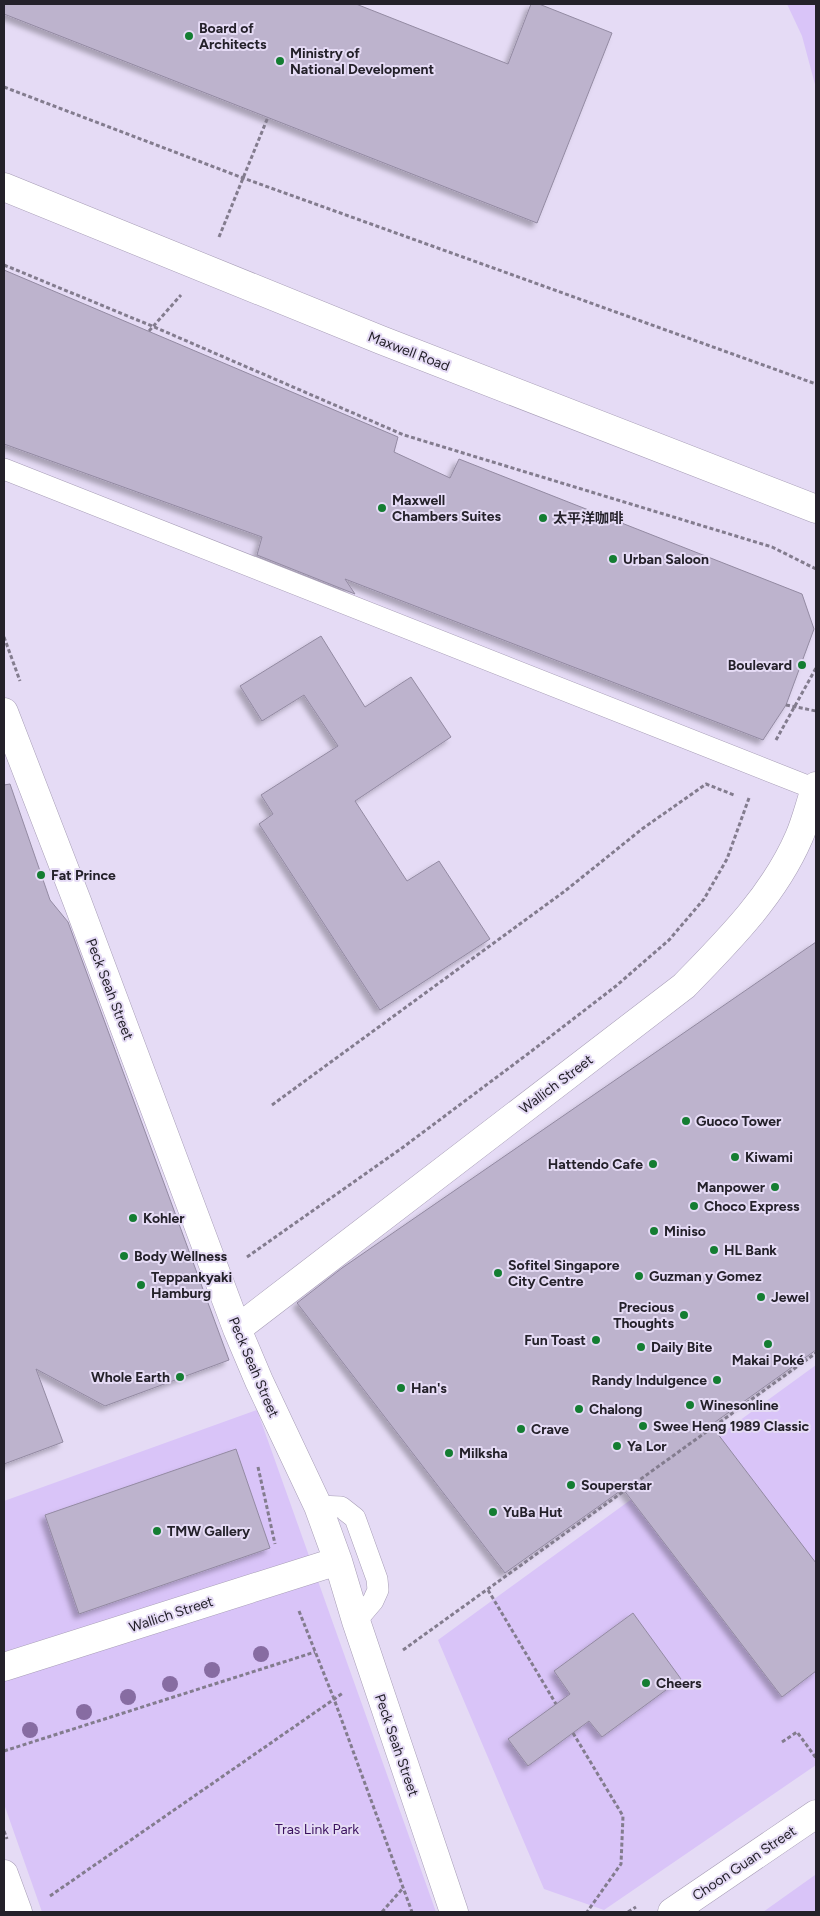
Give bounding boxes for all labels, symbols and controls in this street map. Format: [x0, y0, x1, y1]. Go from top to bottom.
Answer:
place label: Board of Architects [199, 20, 267, 53]
marker: Board of Architects [183, 30, 195, 42]
place label: Ministry of National Development [290, 45, 434, 78]
marker: Ministry of National Development [274, 55, 286, 67]
street label: Maxwell Road [366, 328, 452, 375]
place label: Maxwell Chambers Suites [392, 492, 501, 525]
marker: Maxwell Chambers Suites [376, 502, 388, 514]
place label: 太平洋咖啡 [553, 510, 624, 527]
marker: 太平洋咖啡 [537, 512, 549, 524]
place label: Urban Saloon [623, 551, 709, 568]
marker: Urban Saloon [607, 553, 619, 565]
place label: Boulevard [728, 657, 792, 674]
marker: Boulevard [796, 659, 808, 671]
place label: Fat Prince [51, 867, 116, 884]
marker: Fat Prince [35, 869, 47, 881]
street label: Peck Seah Street [82, 936, 137, 1042]
street label: Wallich Street [516, 1051, 596, 1118]
place label: Guoco Tower [696, 1113, 782, 1130]
marker: Guoco Tower [680, 1115, 692, 1127]
place label: Kiwami [745, 1149, 793, 1166]
marker: Kiwami [729, 1151, 741, 1163]
place label: Hattendo Cafe [548, 1156, 643, 1173]
marker: Hattendo Cafe [647, 1158, 659, 1170]
place label: Manpower [697, 1179, 766, 1196]
marker: Manpower [769, 1181, 781, 1193]
place label: Choco Express [704, 1198, 800, 1215]
marker: Choco Express [688, 1200, 700, 1212]
place label: Kohler [143, 1210, 185, 1227]
marker: Kohler [127, 1212, 139, 1224]
place label: Miniso [664, 1223, 706, 1240]
marker: Miniso [648, 1225, 660, 1237]
place label: HL Bank [724, 1242, 777, 1259]
marker: HL Bank [708, 1244, 720, 1256]
place label: Body Wellness [134, 1248, 227, 1265]
marker: Body Wellness [118, 1250, 130, 1262]
place label: Sofitel Singapore City Centre [508, 1257, 620, 1290]
marker: Sofitel Singapore City Centre [492, 1267, 504, 1279]
place label: Guzman y Gomez [649, 1268, 762, 1285]
place label: Teppankyaki Hamburg [151, 1269, 232, 1302]
marker: Guzman y Gomez [633, 1270, 645, 1282]
marker: Teppankyaki Hamburg [135, 1279, 147, 1291]
place label: Jewel [771, 1289, 809, 1306]
marker: Jewel [755, 1291, 767, 1303]
place label: Precious Thoughts [613, 1299, 674, 1332]
marker: Precious Thoughts [678, 1309, 690, 1321]
street label: Peck Seah Street [225, 1314, 282, 1420]
place label: Fun Toast [524, 1332, 586, 1349]
marker: Fun Toast [590, 1334, 602, 1346]
marker: Makai Poké [762, 1338, 774, 1350]
place label: Daily Bite [651, 1339, 713, 1356]
marker: Daily Bite [635, 1341, 647, 1353]
place label: Makai Poké [732, 1352, 804, 1369]
place label: Whole Earth [91, 1369, 170, 1386]
marker: Whole Earth [174, 1371, 186, 1383]
place label: Randy Indulgence [592, 1372, 707, 1389]
marker: Randy Indulgence [711, 1374, 723, 1386]
place label: Han's [411, 1380, 447, 1397]
marker: Han's [395, 1382, 407, 1394]
place label: Winesonline [700, 1397, 779, 1414]
marker: Winesonline [684, 1399, 696, 1411]
place label: Chalong [589, 1401, 643, 1418]
marker: Chalong [573, 1403, 585, 1415]
place label: Swee Heng 1989 Classic [653, 1418, 810, 1435]
marker: Swee Heng 1989 Classic [637, 1420, 649, 1432]
place label: Crave [531, 1421, 569, 1438]
marker: Crave [515, 1423, 527, 1435]
place label: Ya Lor [627, 1438, 667, 1455]
marker: Ya Lor [611, 1440, 623, 1452]
place label: Milksha [459, 1445, 508, 1462]
marker: Milksha [443, 1447, 455, 1459]
place label: Souperstar [581, 1477, 653, 1494]
marker: Souperstar [565, 1479, 577, 1491]
place label: YuBa Hut [503, 1504, 563, 1521]
marker: YuBa Hut [487, 1506, 499, 1518]
place label: TMW Gallery [167, 1523, 251, 1540]
marker: TMW Gallery [151, 1525, 163, 1537]
street label: Wallich Street [127, 1593, 215, 1636]
place label: Cheers [656, 1675, 702, 1692]
marker: Cheers [640, 1677, 652, 1689]
street label: Peck Seah Street [371, 1692, 422, 1799]
park label: Tras Link Park [275, 1821, 359, 1838]
street label: Choon Guan Street [689, 1822, 799, 1904]

